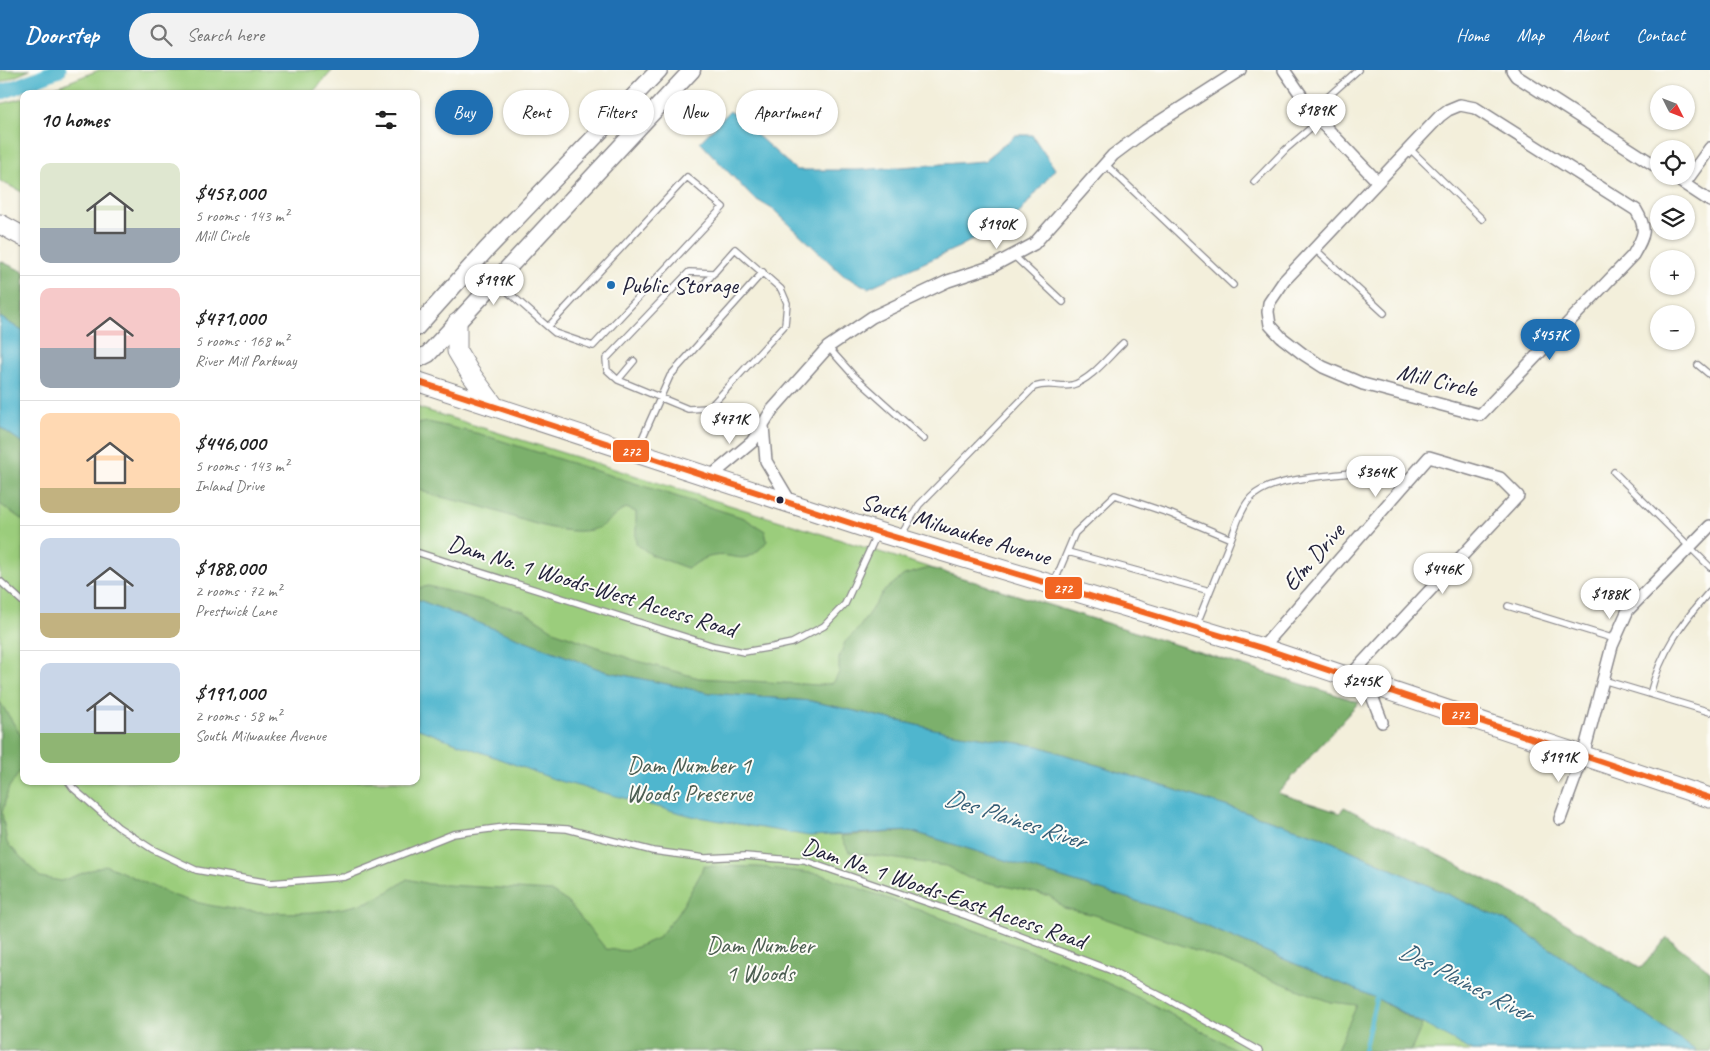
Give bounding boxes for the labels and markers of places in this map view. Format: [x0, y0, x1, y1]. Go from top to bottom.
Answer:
pin: $189K [1281, 93, 1351, 136]
pin: $190K [962, 208, 1032, 250]
pin: $199K [459, 264, 529, 306]
place label: Public Storage [621, 270, 740, 300]
marker: Public Storage [605, 279, 617, 291]
pin: $457K [1515, 318, 1585, 361]
pin: $471K [695, 402, 765, 445]
pin: $364K [1341, 456, 1411, 498]
unlabelled marker [775, 495, 785, 505]
pin: $446K [1408, 552, 1478, 595]
pin: $188K [1575, 578, 1645, 620]
pin: $245K [1327, 664, 1397, 707]
pin: $191K [1524, 740, 1594, 783]

